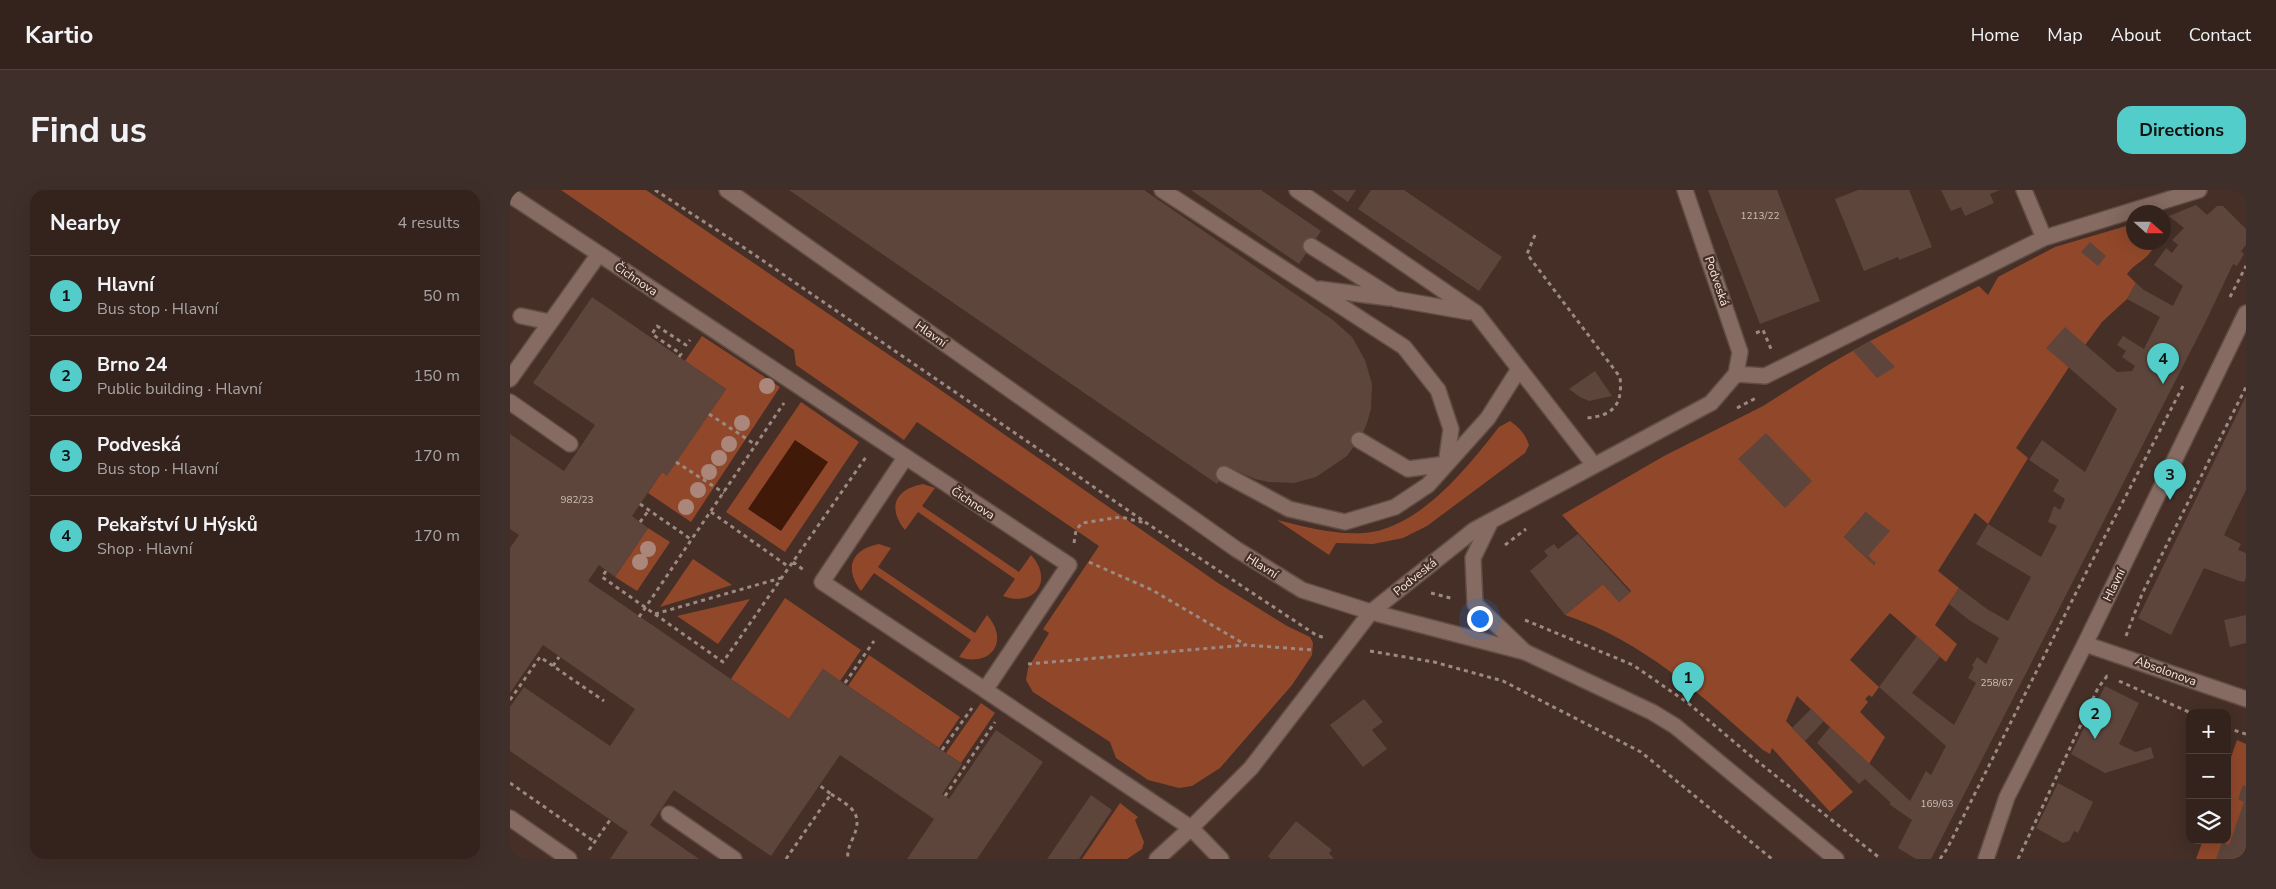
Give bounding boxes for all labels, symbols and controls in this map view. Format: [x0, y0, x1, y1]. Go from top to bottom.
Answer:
text: Kartio [25, 19, 93, 51]
text: Home [1971, 23, 2019, 47]
text: Map [2047, 23, 2083, 47]
text: About [2111, 23, 2161, 47]
text: Contact [2189, 23, 2251, 47]
button: Directions [2117, 106, 2246, 154]
text: Find us [30, 107, 147, 154]
north arrow [2126, 205, 2171, 250]
text: Nearby [50, 209, 120, 237]
house number: 1213/22 [1741, 209, 1779, 223]
text: 4 results [398, 212, 460, 234]
street label: Podveská [1701, 254, 1733, 308]
street label: Čichnova [611, 259, 661, 299]
text: Hlavní [97, 272, 154, 298]
text: 1 [61, 285, 71, 307]
text: 50 m [423, 285, 460, 307]
text: Bus stop · Hlavní [97, 298, 218, 320]
street label: Hlavní [912, 317, 951, 351]
pin: 4 [2147, 343, 2179, 384]
text: Brno 24 [97, 352, 168, 378]
text: 2 [61, 365, 71, 387]
text: 150 m [413, 365, 460, 387]
text: Public building · Hlavní [97, 378, 262, 400]
text: Podveská [97, 432, 181, 458]
text: 3 [61, 445, 71, 467]
text: 170 m [413, 445, 460, 467]
text: Bus stop · Hlavní [97, 458, 218, 480]
pin: 3 [2154, 459, 2186, 500]
street label: Čichnova [948, 483, 998, 523]
house number: 982/23 [561, 493, 593, 507]
text: Pekařství U Hýsků [97, 512, 258, 538]
text: 4 [61, 525, 71, 547]
text: 170 m [413, 525, 460, 547]
text: Shop · Hlavní [97, 538, 192, 560]
street label: Hlavní [1243, 550, 1282, 583]
street label: Podveská [1390, 555, 1440, 599]
street label: Hlavní [2099, 565, 2129, 604]
your location [1467, 606, 1493, 632]
street label: Absolonova [2133, 653, 2199, 689]
pin: 1 [1672, 662, 1704, 703]
house number: 258/67 [1981, 676, 2013, 690]
pin: 2 [2079, 698, 2111, 739]
map controls [2186, 709, 2231, 844]
button: + [2186, 709, 2231, 754]
button: − [2186, 754, 2231, 799]
house number: 169/63 [1921, 797, 1953, 811]
button: layers [2186, 799, 2231, 844]

